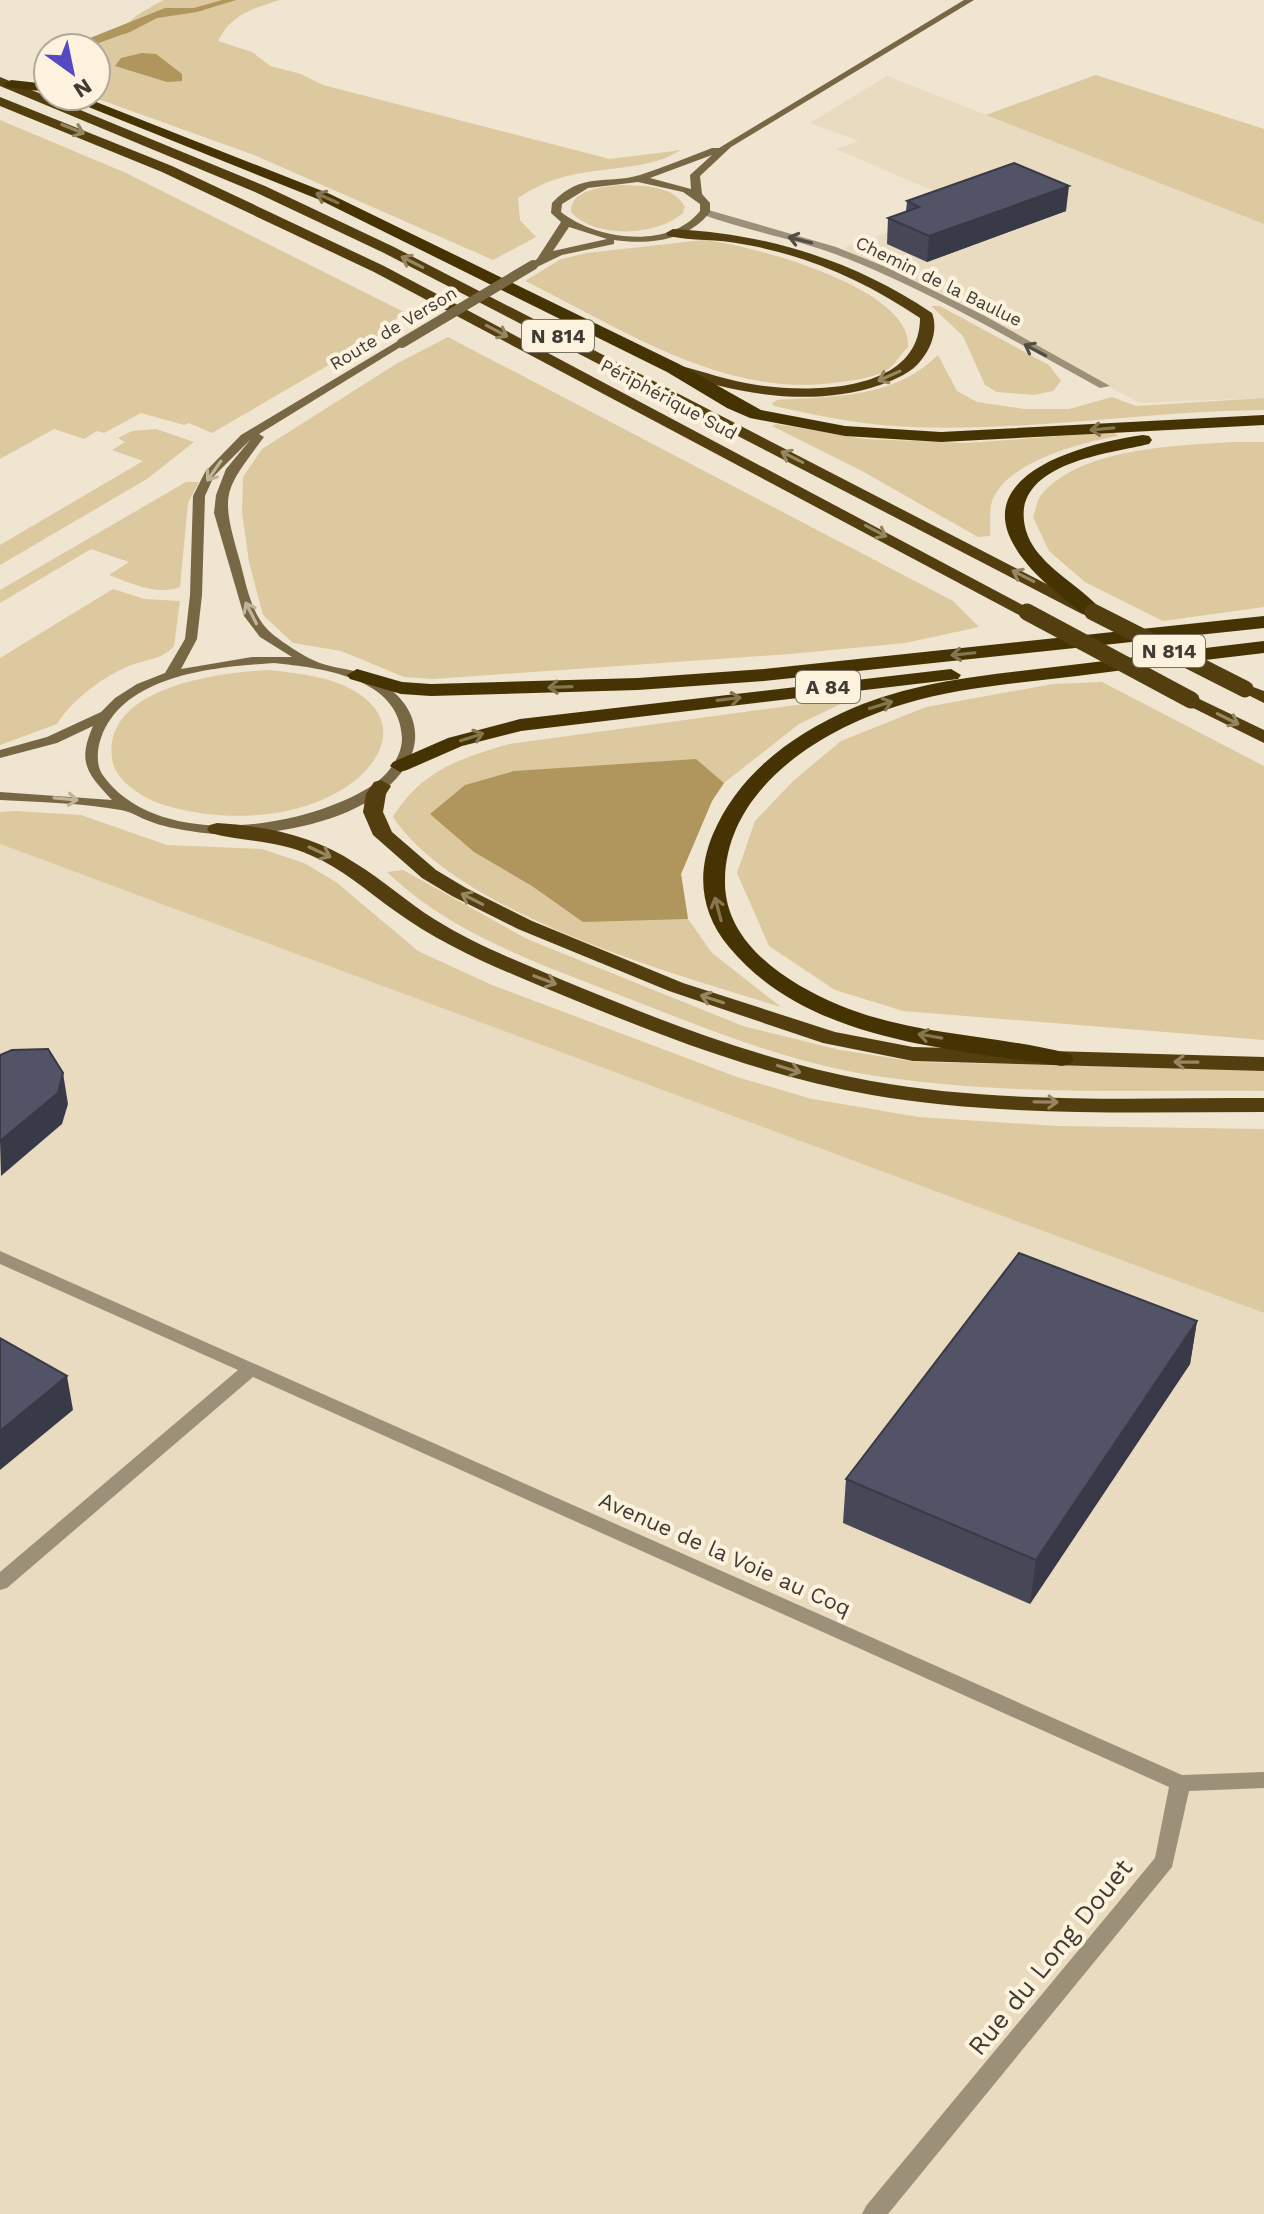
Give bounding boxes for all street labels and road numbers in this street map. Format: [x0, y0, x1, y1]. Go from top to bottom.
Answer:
street label: Chemin de la Baulue [852, 232, 1026, 330]
street label: Route de Verson [326, 282, 460, 374]
road number: N 814 [522, 320, 594, 352]
street label: Périphérique Sud [597, 354, 741, 444]
road number: N 814 [1133, 635, 1205, 667]
road number: A 84 [796, 671, 860, 703]
street label: Avenue de la Voie au Coq [595, 1487, 855, 1621]
street label: Rue du Long Douet [962, 1853, 1138, 2061]

